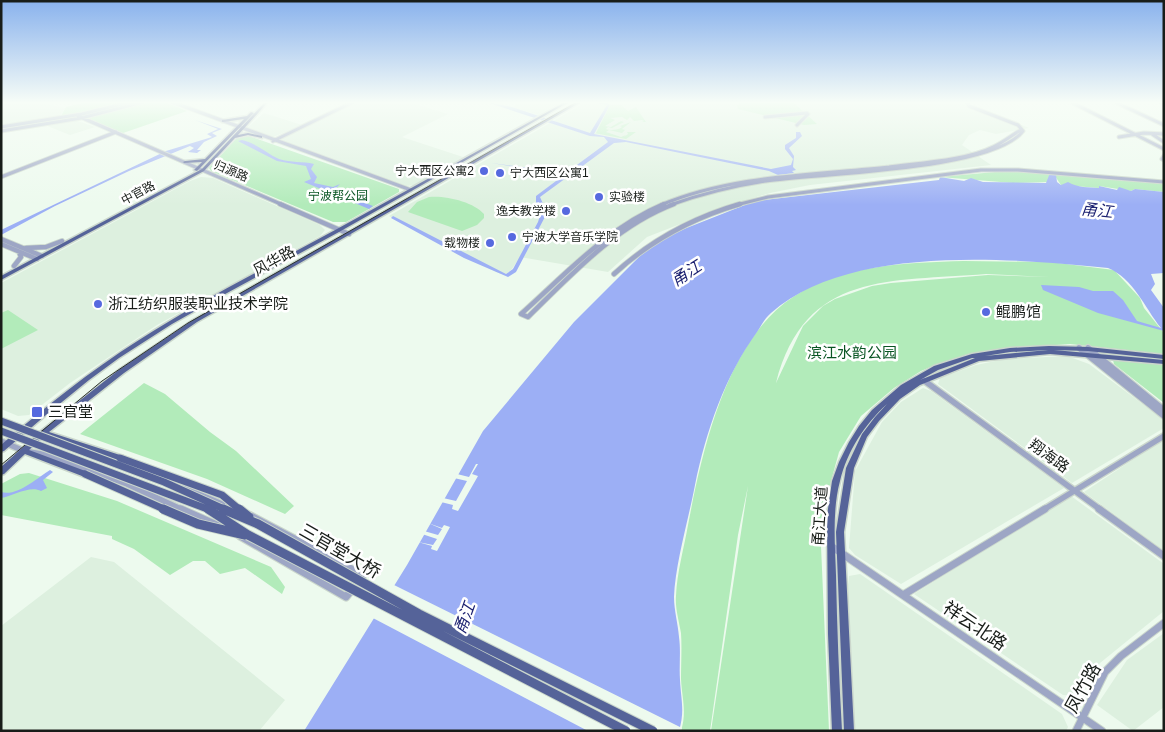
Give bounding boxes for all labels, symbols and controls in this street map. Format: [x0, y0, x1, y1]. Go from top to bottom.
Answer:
street label: 归源路 [212, 158, 250, 184]
place label: 宁大西区公寓2 [395, 164, 474, 178]
marker: 宁大西区公寓2 [478, 165, 490, 177]
place label: 宁大西区公寓1 [510, 166, 589, 180]
marker: 宁大西区公寓1 [494, 167, 506, 179]
street label: 中官路 [119, 178, 157, 208]
park label: 宁波帮公园 [308, 189, 368, 203]
place label: 实验楼 [609, 190, 645, 204]
marker: 实验楼 [593, 191, 605, 203]
water label: 甬江 [1080, 200, 1116, 221]
place label: 逸夫教学楼 [496, 204, 556, 218]
marker: 逸夫教学楼 [560, 205, 572, 217]
place label: 宁波大学音乐学院 [522, 230, 618, 244]
marker: 宁波大学音乐学院 [506, 231, 518, 243]
place label: 载物楼 [444, 236, 480, 250]
marker: 载物楼 [484, 237, 496, 249]
street label: 风华路 [250, 242, 298, 279]
water label: 甬江 [668, 256, 706, 289]
place label: 浙江纺织服装职业技术学院 [108, 295, 288, 312]
marker: 浙江纺织服装职业技术学院 [92, 298, 104, 310]
place label: 鲲鹏馆 [996, 303, 1041, 320]
marker: 鲲鹏馆 [980, 306, 992, 318]
park label: 滨江水韵公园 [807, 344, 897, 361]
place label: 三官堂 [48, 403, 93, 420]
marker: 三官堂 [30, 405, 44, 419]
street label: 翔海路 [1026, 435, 1072, 476]
street label: 甬江大道 [809, 485, 830, 546]
street label: 三官堂大桥 [296, 520, 384, 582]
water label: 甬江 [451, 598, 479, 636]
street label: 祥云北路 [940, 598, 1010, 654]
street label: 凤竹路 [1061, 660, 1105, 716]

